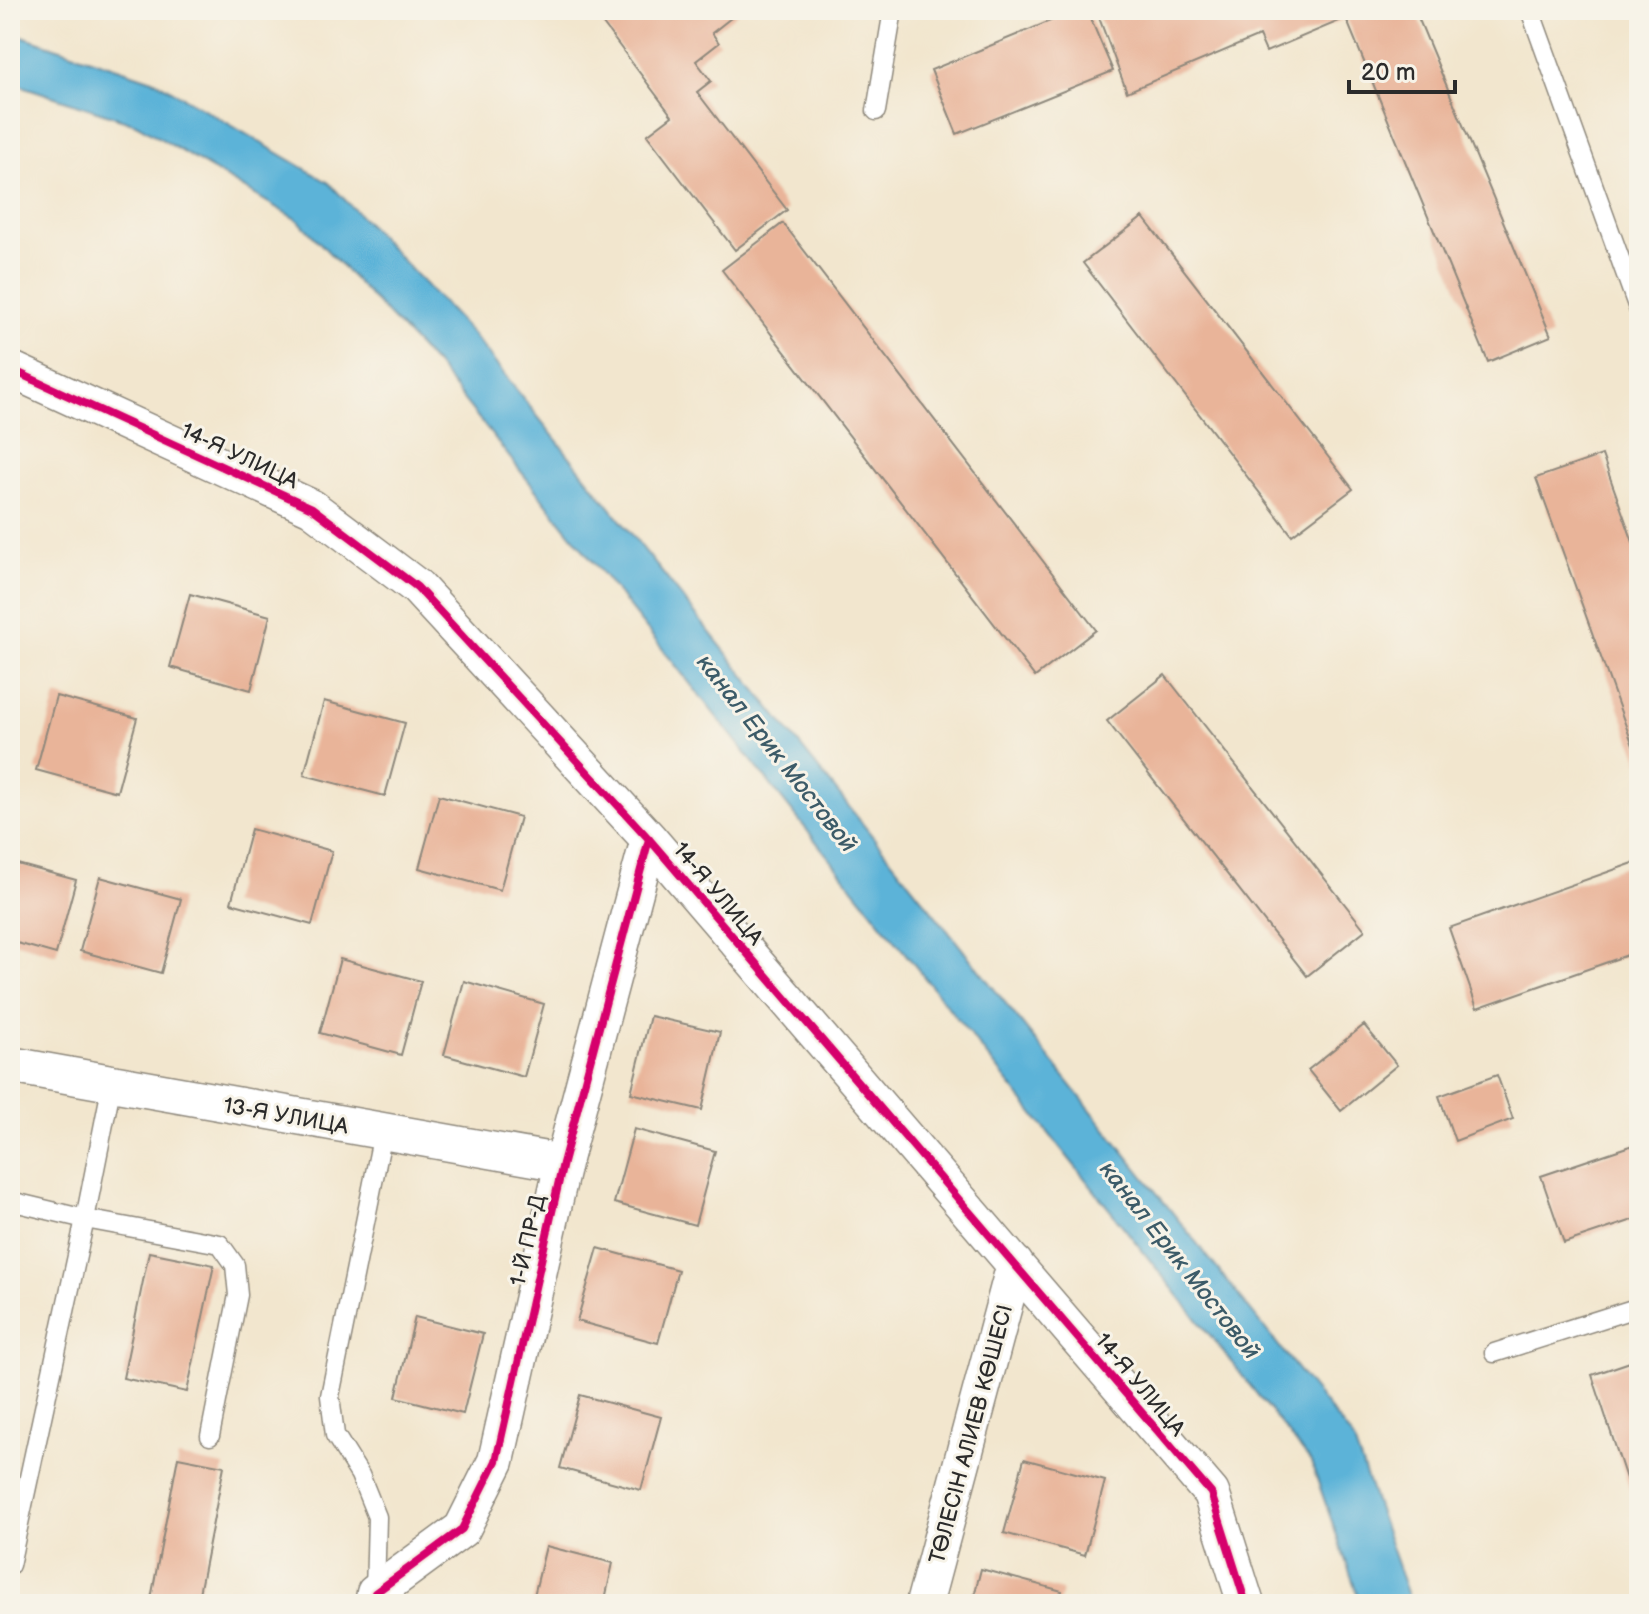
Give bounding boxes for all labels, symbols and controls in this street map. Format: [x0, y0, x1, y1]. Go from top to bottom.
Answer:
scale bar [1349, 44, 1455, 94]
text: 20 m [1361, 58, 1416, 87]
street label: 14-Я УЛИЦА [176, 417, 303, 496]
water label: канал Ерик Мостовой [690, 648, 863, 858]
street label: 14-Я УЛИЦА [667, 837, 769, 951]
street label: 13-Я УЛИЦА [221, 1092, 351, 1141]
water label: канал Ерик Мостовой [1093, 1155, 1266, 1365]
street label: 1-Й ПР-Д [505, 1192, 552, 1289]
street label: ТӨЛЕСІН АЛИЕВ КӨШЕСІ [924, 1302, 1019, 1567]
street label: 14-Я УЛИЦА [1089, 1328, 1191, 1442]

